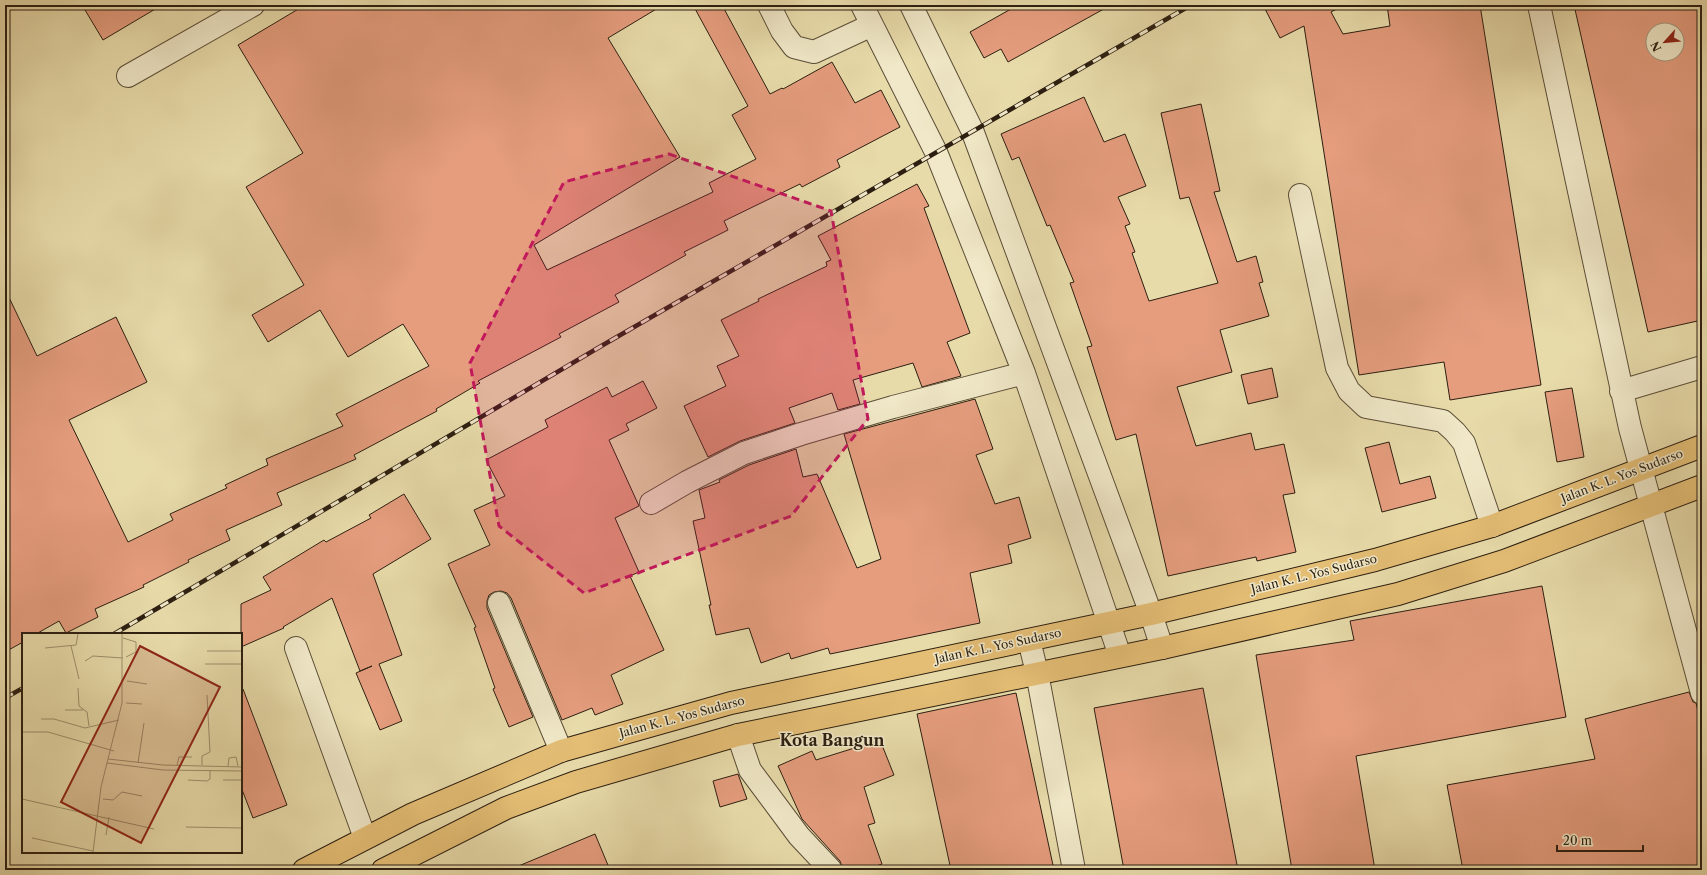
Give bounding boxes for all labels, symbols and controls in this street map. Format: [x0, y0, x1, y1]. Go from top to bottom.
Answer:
north arrow [1645, 22, 1685, 62]
text: N [1647, 39, 1664, 54]
street label: Jalan K. L. Yos Sudarso [1557, 445, 1685, 506]
street label: Jalan K. L. Yos Sudarso [1247, 551, 1378, 597]
street label: Jalan K. L. Yos Sudarso [931, 625, 1063, 667]
inset map [22, 633, 242, 853]
street label: Jalan K. L. Yos Sudarso [616, 693, 746, 741]
district label: Kota Bangun [779, 730, 885, 750]
scale bar [1557, 827, 1643, 853]
text: 20 m [1563, 833, 1592, 848]

